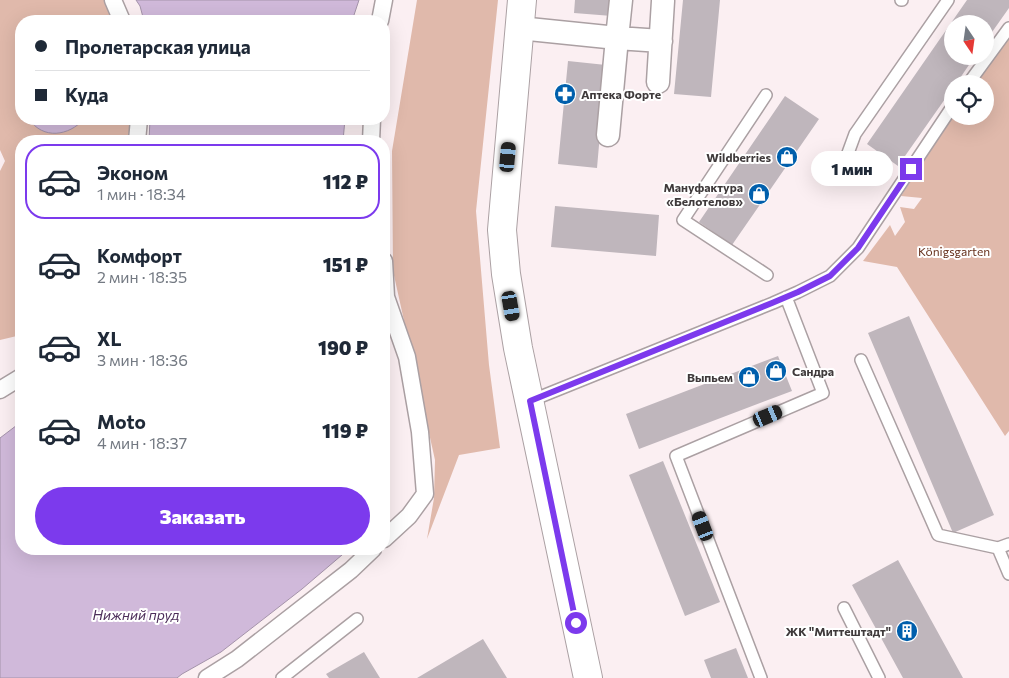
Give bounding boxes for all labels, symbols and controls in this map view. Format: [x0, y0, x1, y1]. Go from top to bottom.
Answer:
north arrow [944, 15, 994, 65]
map controls [944, 15, 994, 125]
text: Пролетарская улица [65, 35, 251, 58]
button: locate [944, 75, 994, 125]
pharmacy icon: Аптека Форте [553, 82, 577, 106]
text: Куда [65, 83, 109, 106]
place label: Аптека Форте [581, 87, 661, 101]
car [499, 141, 516, 173]
shop icon: Wildberries [775, 145, 799, 169]
place label: Wildberries [706, 150, 771, 164]
callout: 1 мин [811, 152, 894, 186]
route end [900, 158, 922, 180]
icon: car [37, 159, 82, 204]
text: 1 мин [831, 159, 873, 178]
text: Эконом [97, 161, 168, 184]
text: 112 ₽ [323, 170, 368, 193]
place label: Мануфактура «Белотелов» [663, 180, 743, 208]
shop icon: Мануфактура «Белотелов» [747, 182, 771, 206]
text: 1 мин · 18:34 [97, 184, 186, 203]
icon: car [37, 242, 82, 287]
text: Комфорт [97, 244, 182, 267]
park label: Königsgarten [918, 244, 990, 258]
text: 151 ₽ [323, 253, 368, 276]
text: 2 мин · 18:35 [97, 267, 187, 286]
car [501, 290, 520, 322]
icon: car [37, 325, 82, 370]
text: XL [97, 327, 122, 350]
text: 190 ₽ [318, 336, 368, 359]
text: 3 мин · 18:36 [97, 350, 188, 369]
shop icon: Сандра [764, 359, 788, 383]
place label: Сандра [792, 364, 834, 378]
shop icon: Выпьем [737, 365, 761, 389]
place label: Выпьем [687, 370, 733, 384]
car [751, 403, 784, 429]
icon: car [37, 408, 82, 453]
text: Moto [97, 410, 146, 433]
text: 119 ₽ [322, 419, 368, 442]
text: 4 мин · 18:37 [97, 433, 187, 452]
button: Заказать [35, 487, 370, 545]
car [690, 509, 715, 543]
water label: Нижний пруд [92, 606, 180, 623]
route start [565, 612, 587, 634]
building icon: ЖК "Миттештадт" [895, 619, 919, 643]
place label: ЖК "Миттештадт" [786, 624, 891, 638]

